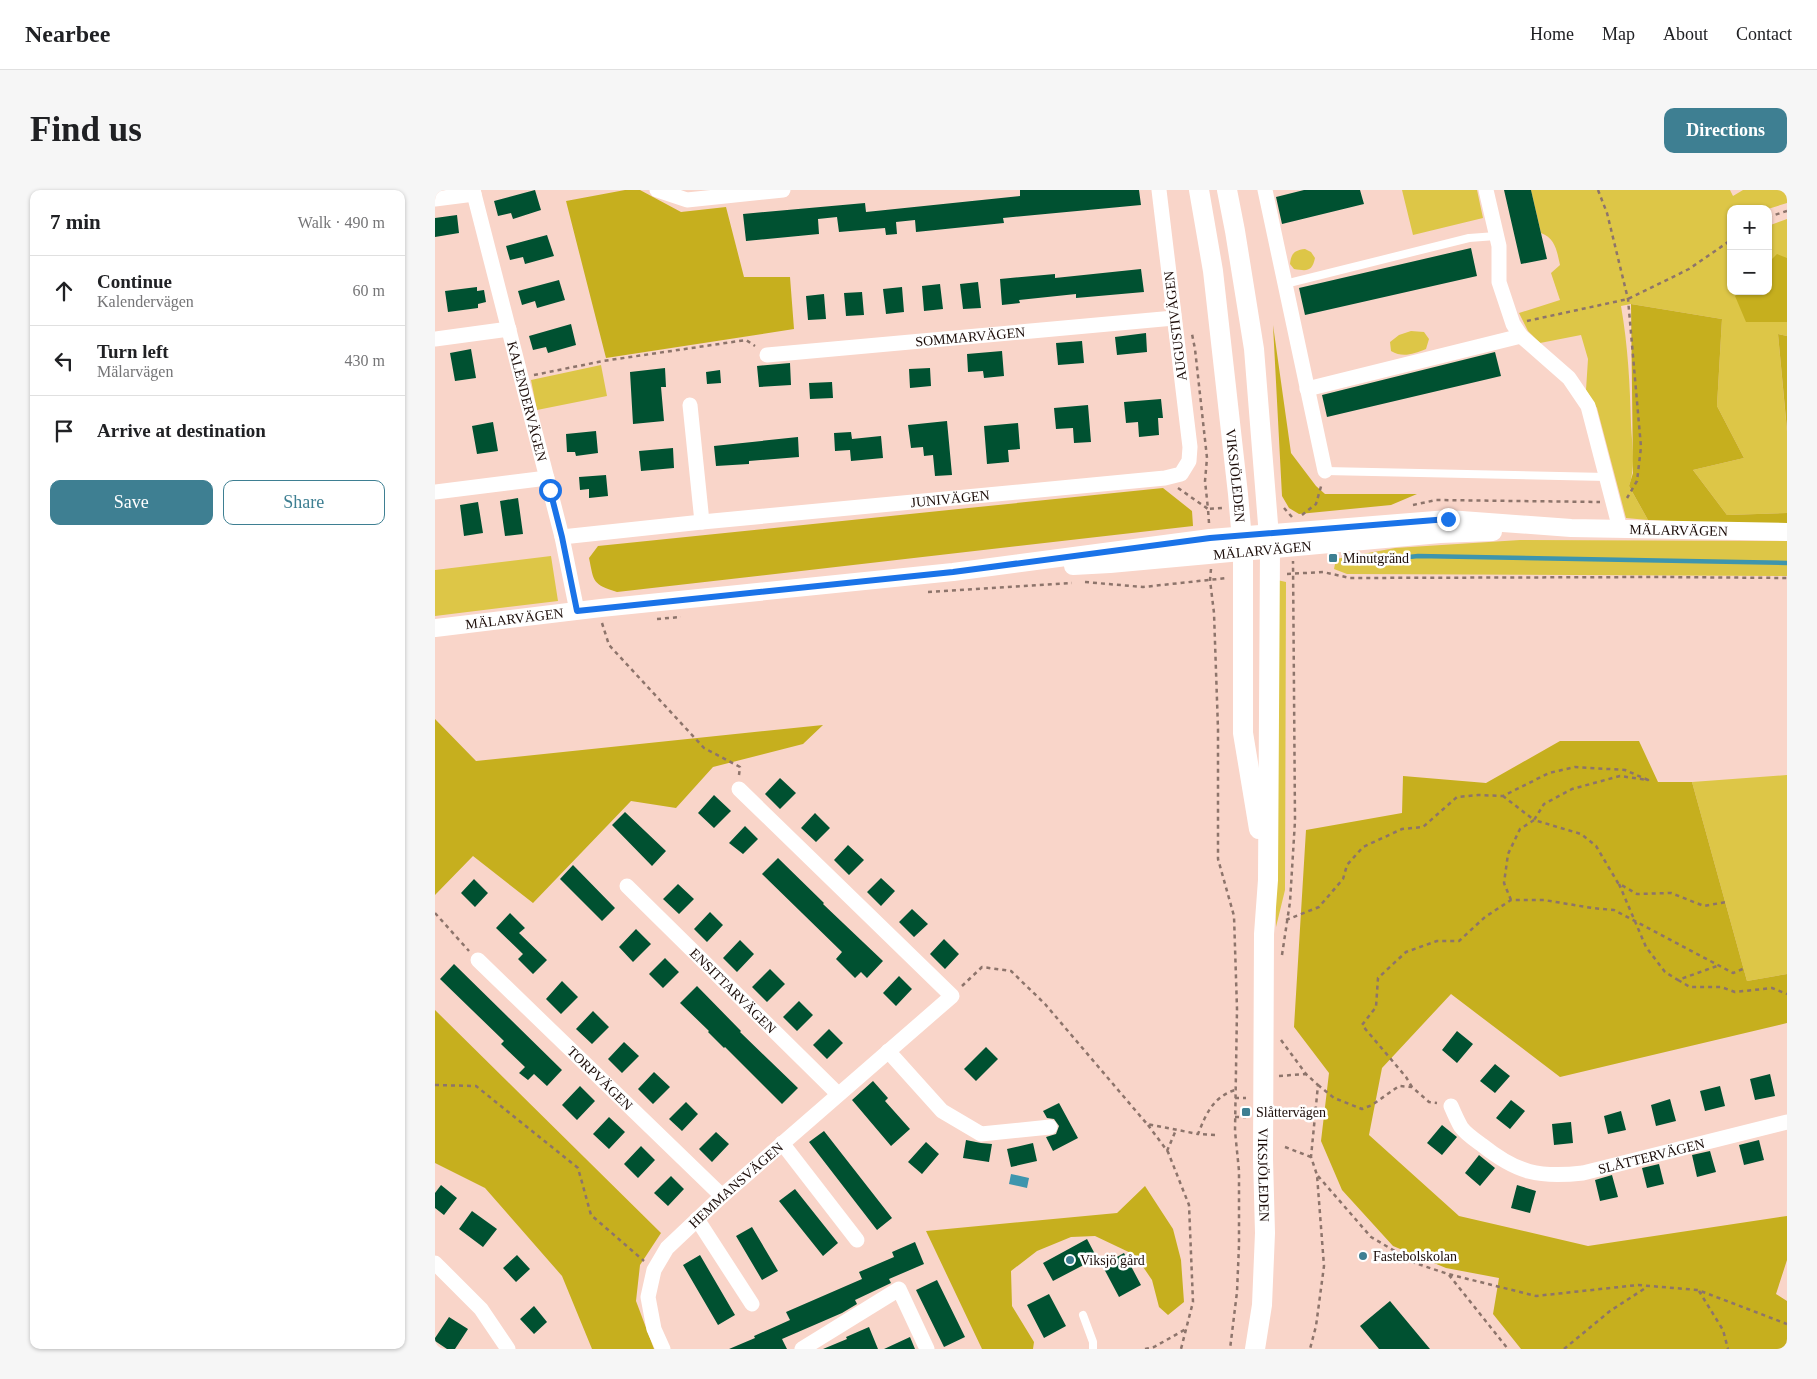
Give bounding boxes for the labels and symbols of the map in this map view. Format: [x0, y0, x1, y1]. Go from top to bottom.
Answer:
street label: AUGUSTIVÄGEN [1160, 270, 1190, 382]
street label: SOMMARVÄGEN [915, 325, 1026, 349]
street label: KALENDERVÄGEN [504, 340, 549, 463]
street label: VIKSJÖLEDEN [1223, 428, 1247, 523]
route start [539, 479, 562, 502]
street label: JUNIVÄGEN [910, 488, 990, 510]
route end [1437, 508, 1460, 531]
street label: MÄLARVÄGEN [1629, 521, 1728, 539]
street label: MÄLARVÄGEN [1213, 539, 1312, 563]
place label: Minutgränd [1343, 551, 1409, 566]
marker: Minutgränd [1327, 552, 1339, 564]
street label: MÄLARVÄGEN [465, 606, 564, 632]
street label: ENSITTARVÄGEN [687, 945, 779, 1037]
street label: TORPVÄGEN [564, 1044, 635, 1113]
place label: Slåttervägen [1256, 1105, 1326, 1120]
marker: Slåttervägen [1240, 1106, 1252, 1118]
street label: VIKSJÖLEDEN [1255, 1128, 1272, 1222]
street label: SLÅTTERVÄGEN [1596, 1136, 1706, 1177]
street label: HEMMANSVÄGEN [686, 1140, 786, 1231]
place label: Fastebolskolan [1373, 1249, 1457, 1264]
marker: Fastebolskolan [1357, 1250, 1369, 1262]
place label: Viksjö gård [1080, 1253, 1145, 1268]
marker: Viksjö gård [1064, 1254, 1076, 1266]

